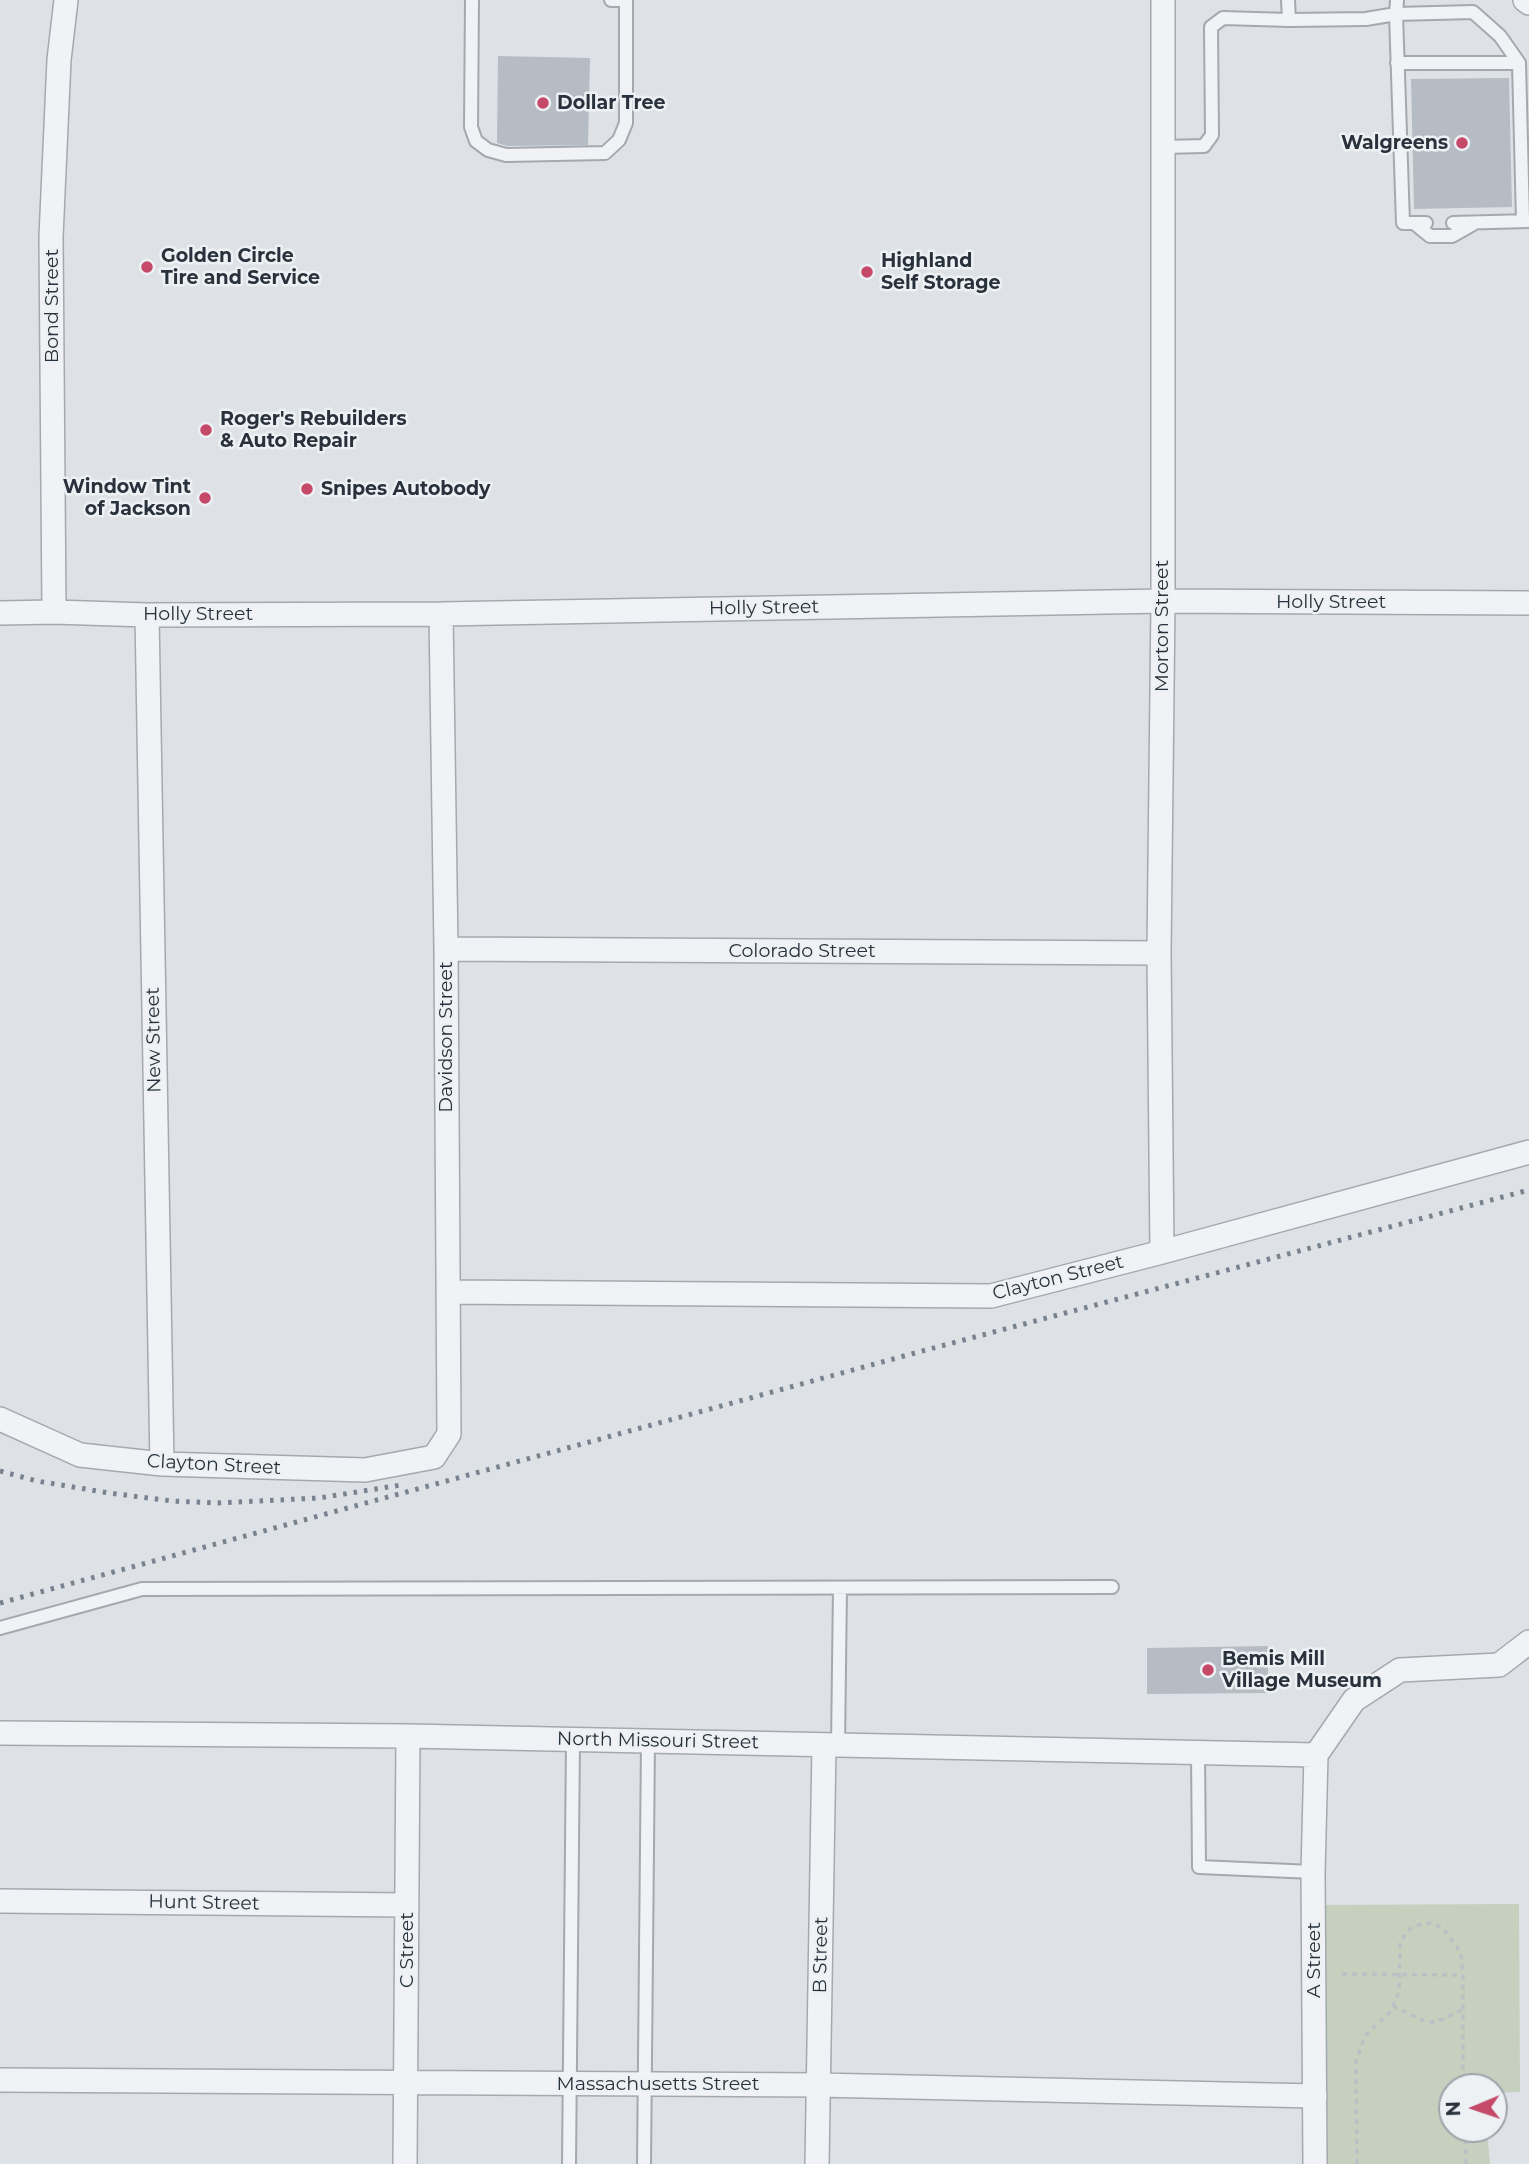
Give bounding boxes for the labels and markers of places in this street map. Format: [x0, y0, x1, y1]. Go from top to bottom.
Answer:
place label: Dollar Tree [557, 92, 665, 114]
marker: Dollar Tree [535, 95, 551, 111]
place label: Walgreens [1341, 132, 1448, 154]
marker: Walgreens [1454, 135, 1470, 151]
place label: Golden Circle Tire and Service [161, 245, 320, 289]
place label: Highland Self Storage [881, 250, 1001, 294]
marker: Golden Circle Tire and Service [139, 259, 155, 275]
marker: Highland Self Storage [859, 264, 875, 280]
place label: Roger's Rebuilders & Auto Repair [220, 408, 407, 452]
marker: Roger's Rebuilders & Auto Repair [198, 422, 214, 438]
place label: Window Tint of Jackson [63, 476, 191, 520]
place label: Snipes Autobody [321, 478, 490, 500]
marker: Snipes Autobody [299, 481, 315, 497]
marker: Window Tint of Jackson [197, 490, 213, 506]
place label: Bemis Mill Village Museum [1222, 1648, 1382, 1692]
marker: Bemis Mill Village Museum [1200, 1662, 1216, 1678]

